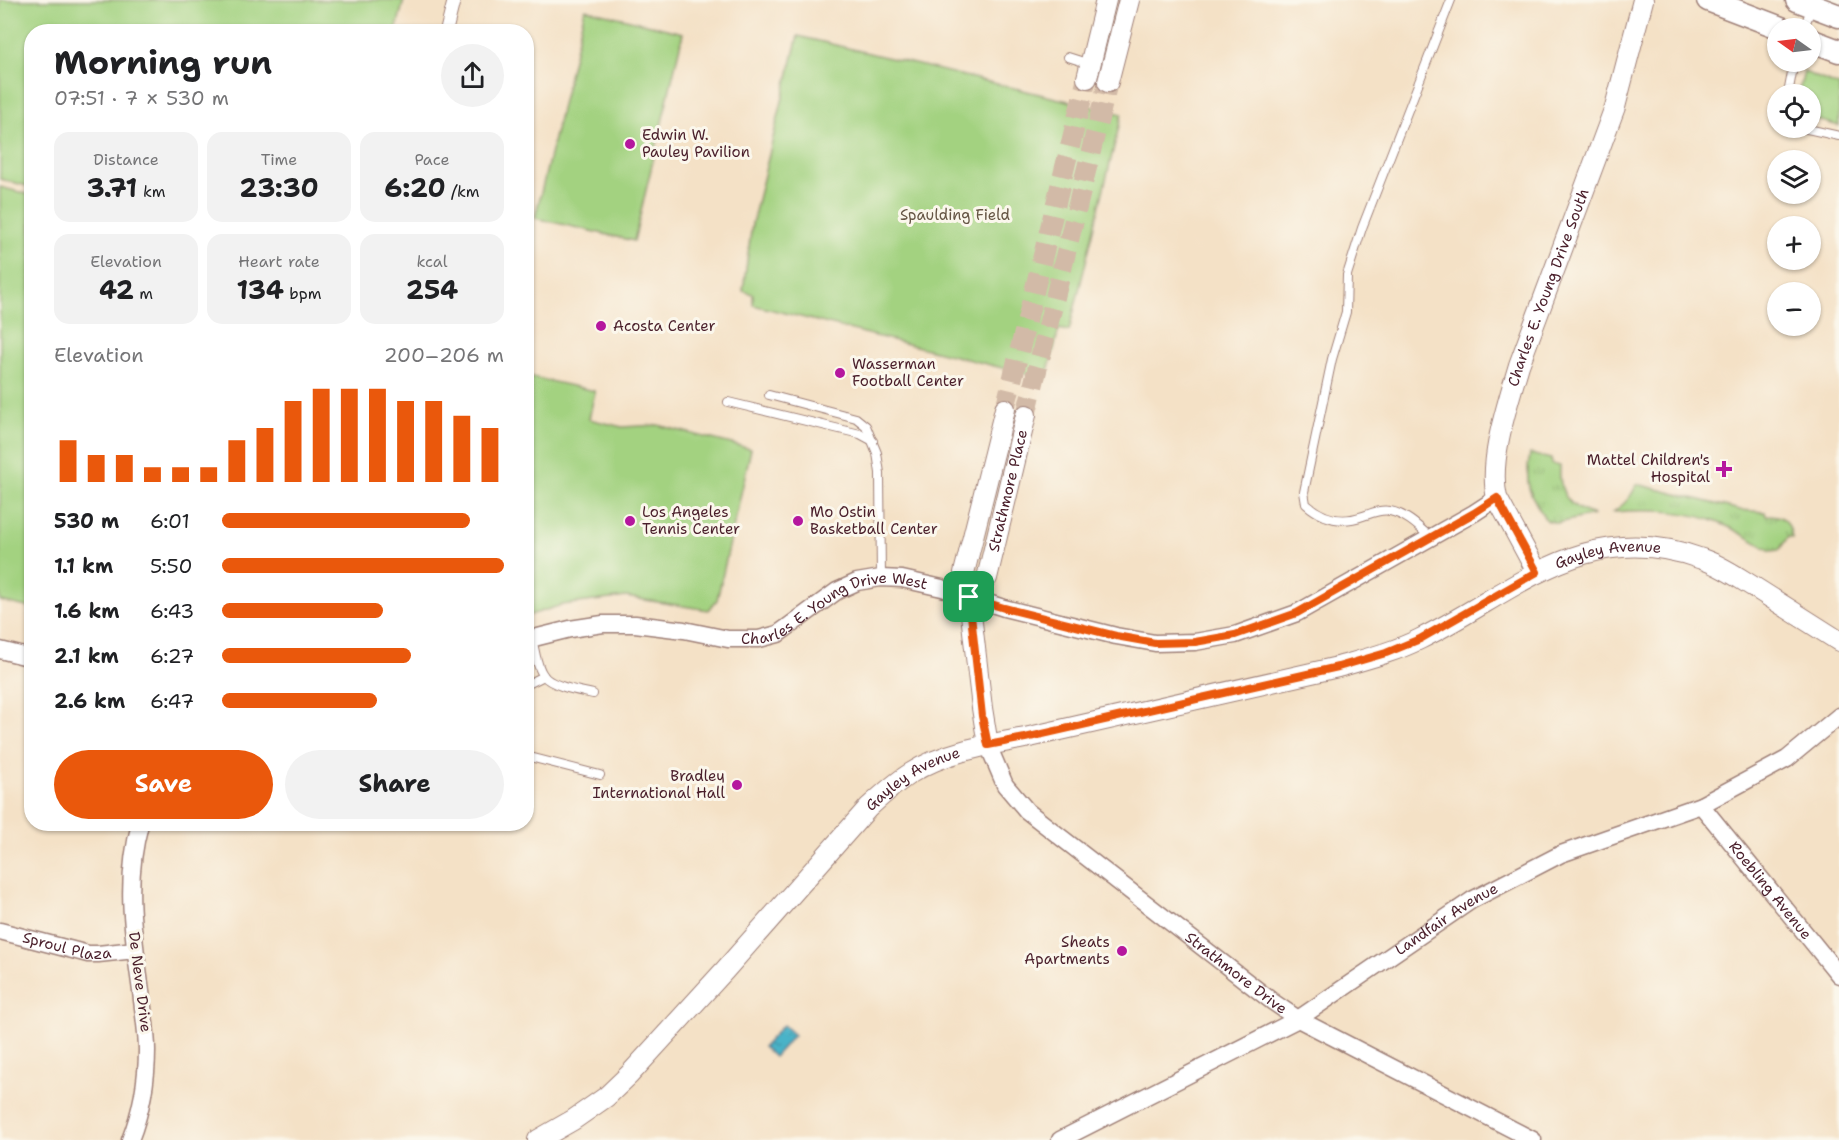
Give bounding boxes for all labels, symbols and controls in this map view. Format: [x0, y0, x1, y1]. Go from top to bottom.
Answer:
north arrow [1767, 18, 1821, 72]
map controls [1767, 18, 1821, 336]
text: Morning run [54, 40, 272, 85]
button: share [441, 44, 504, 107]
button: locate [1767, 84, 1821, 138]
text: 07:51 · 7 × 530 m [54, 85, 229, 111]
place label: Edwin W. Pauley Pavilion [642, 125, 750, 162]
marker: Edwin W. Pauley Pavilion [623, 137, 637, 151]
text: Distance [93, 149, 159, 170]
text: Time [261, 149, 297, 170]
text: Pace [414, 149, 450, 170]
button: layers [1767, 150, 1821, 204]
text: 3.71 [86, 170, 137, 205]
text: 23:30 [239, 170, 319, 205]
text: 6:20 [384, 170, 446, 205]
text: km [137, 181, 166, 202]
text: /km [446, 181, 480, 202]
street label: Charles E. Young Drive South [1503, 186, 1594, 389]
park label: Spaulding Field [900, 205, 1010, 225]
button: + [1767, 216, 1821, 270]
text: Elevation [90, 251, 162, 272]
text: Heart rate [238, 251, 320, 272]
text: kcal [416, 251, 448, 272]
text: 42 [99, 272, 134, 307]
text: 134 [236, 272, 284, 307]
text: 254 [406, 272, 458, 307]
button: − [1767, 282, 1821, 336]
text: m [134, 283, 153, 304]
text: bpm [284, 283, 322, 304]
place label: Acosta Center [613, 316, 716, 336]
marker: Acosta Center [594, 319, 608, 333]
text: Elevation [54, 342, 144, 368]
text: 200–206 m [384, 342, 504, 368]
place label: Wasserman Football Center [852, 354, 964, 391]
marker: Wasserman Football Center [833, 366, 847, 380]
street label: Strathmore Place [984, 427, 1032, 554]
place label: Mattel Children's Hospital [1587, 450, 1710, 487]
marker: Mattel Children's Hospital [1715, 460, 1733, 478]
place label: Los Angeles Tennis Center [642, 502, 740, 539]
place label: Mo Ostin Basketball Center [810, 502, 938, 539]
text: 530 m [54, 508, 119, 534]
text: 6:01 [150, 508, 190, 534]
marker: Los Angeles Tennis Center [623, 514, 637, 528]
marker: Mo Ostin Basketball Center [791, 514, 805, 528]
street label: Gayley Avenue [1552, 536, 1663, 574]
text: 1.1 km [54, 553, 113, 579]
text: 5:50 [150, 553, 193, 579]
street label: Charles E. Young Drive West [741, 568, 930, 649]
pin [943, 571, 994, 622]
icon: arrive [952, 580, 985, 613]
text: 1.6 km [54, 598, 120, 624]
text: 6:43 [150, 598, 194, 624]
text: 2.1 km [54, 643, 119, 669]
text: 6:27 [150, 643, 194, 669]
text: 2.6 km [54, 688, 125, 714]
text: 6:47 [150, 688, 194, 714]
street label: Gayley Avenue [861, 743, 962, 815]
button: Save [54, 750, 273, 819]
button: Share [285, 750, 504, 819]
place label: Bradley International Hall [592, 766, 725, 803]
marker: Bradley International Hall [730, 778, 744, 792]
street label: Roebling Avenue [1724, 837, 1816, 944]
street label: Landfair Avenue [1391, 878, 1501, 960]
street label: Sproul Plaza [20, 927, 113, 964]
street label: Strathmore Drive [1181, 927, 1291, 1019]
street label: De Neve Drive [124, 931, 156, 1033]
place label: Sheats Apartments [1024, 932, 1110, 969]
marker: Sheats Apartments [1115, 944, 1129, 958]

